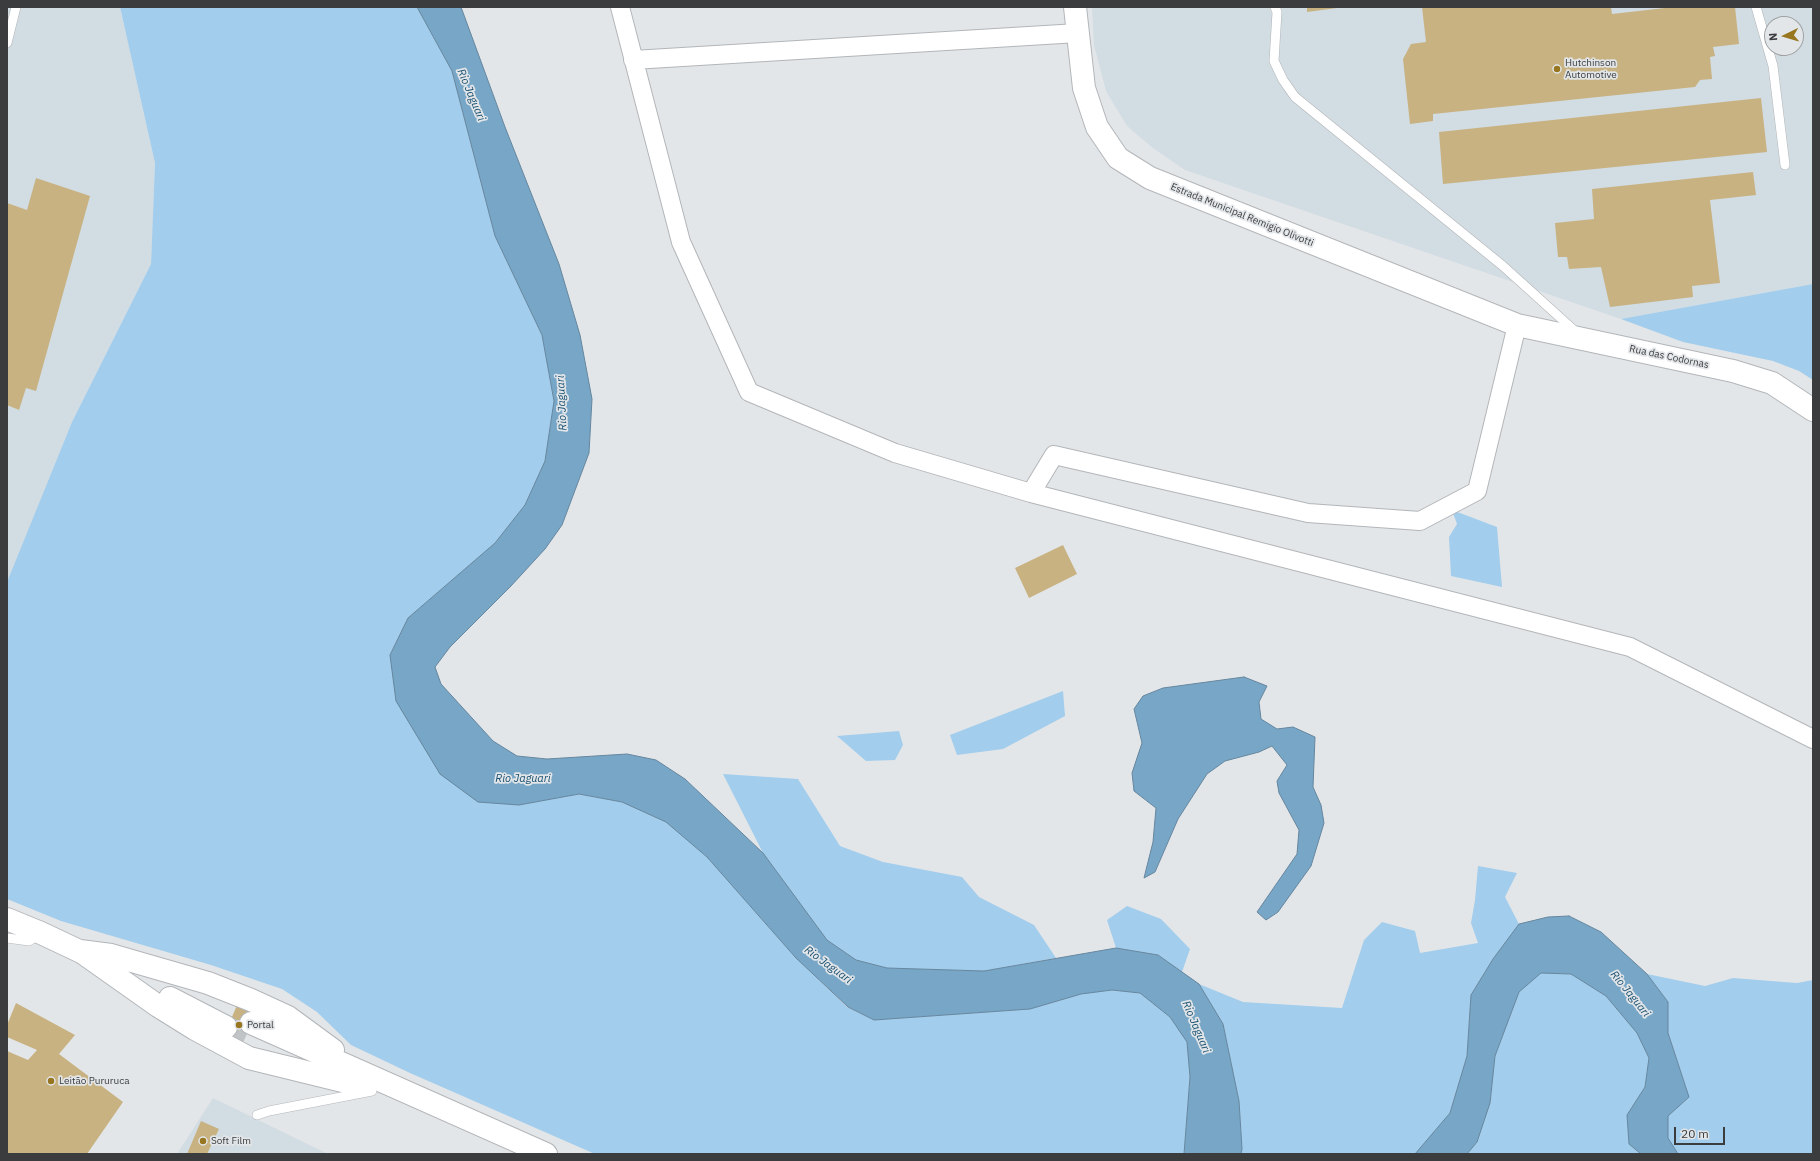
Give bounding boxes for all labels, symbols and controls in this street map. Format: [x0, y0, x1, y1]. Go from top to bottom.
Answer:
north arrow [1764, 16, 1804, 56]
text: N [1766, 32, 1780, 42]
place label: Hutchinson Automotive [1565, 57, 1617, 80]
marker: Hutchinson Automotive [1552, 64, 1562, 74]
water label: Rio Jaguari [454, 67, 488, 123]
street label: Estrada Municipal Remigio Olivotti [1169, 181, 1315, 249]
street label: Rua das Codornas [1628, 343, 1710, 371]
water label: Rio Jaguari [554, 375, 570, 431]
water label: Rio Jaguari [495, 772, 551, 786]
water label: Rio Jaguari [802, 943, 854, 987]
water label: Rio Jaguari [1607, 968, 1653, 1020]
water label: Rio Jaguari [1179, 999, 1213, 1055]
place label: Portal [247, 1019, 274, 1031]
marker: Portal [234, 1020, 244, 1030]
place label: Leitão Pururuca [59, 1075, 130, 1087]
marker: Leitão Pururuca [46, 1076, 56, 1086]
scale bar [1676, 1119, 1727, 1145]
text: 20 m [1681, 1126, 1709, 1141]
place label: Soft Film [211, 1135, 251, 1147]
marker: Soft Film [198, 1136, 208, 1146]

